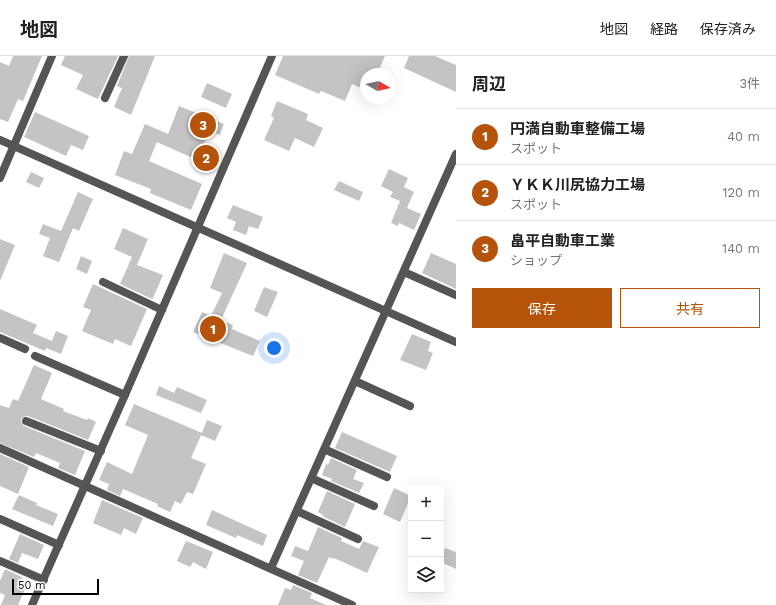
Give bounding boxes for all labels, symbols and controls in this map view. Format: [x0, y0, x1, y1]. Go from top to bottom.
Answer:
text: 地図 [20, 18, 58, 41]
text: 地図 [600, 21, 628, 37]
text: 経路 [650, 21, 678, 37]
text: 保存済み [700, 21, 756, 37]
north arrow [360, 68, 396, 104]
text: 周辺 [472, 74, 506, 94]
text: 3件 [739, 76, 760, 91]
pin: 3 [190, 110, 216, 140]
text: 円満自動車整備工場 [510, 120, 645, 138]
text: 1 [482, 129, 488, 144]
text: 40 m [727, 129, 760, 144]
text: スポット [510, 141, 562, 156]
pin: 2 [193, 143, 219, 173]
text: ＹＫＫ川尻協力工場 [510, 176, 645, 194]
text: 2 [481, 185, 489, 200]
text: 120 m [722, 185, 760, 200]
text: スポット [510, 197, 562, 212]
text: 畠平自動車工業 [510, 232, 615, 250]
text: 3 [481, 241, 489, 256]
text: 140 m [722, 241, 760, 256]
text: ショップ [510, 253, 562, 268]
button: 保存 [472, 288, 612, 328]
button: 共有 [620, 288, 760, 328]
pin: 1 [200, 314, 226, 344]
your location [264, 338, 284, 358]
map controls [408, 485, 444, 593]
button: + [408, 485, 444, 521]
button: − [408, 521, 444, 557]
button: layers [408, 557, 444, 593]
scale bar [12, 577, 99, 596]
text: 50 m [18, 579, 45, 592]

